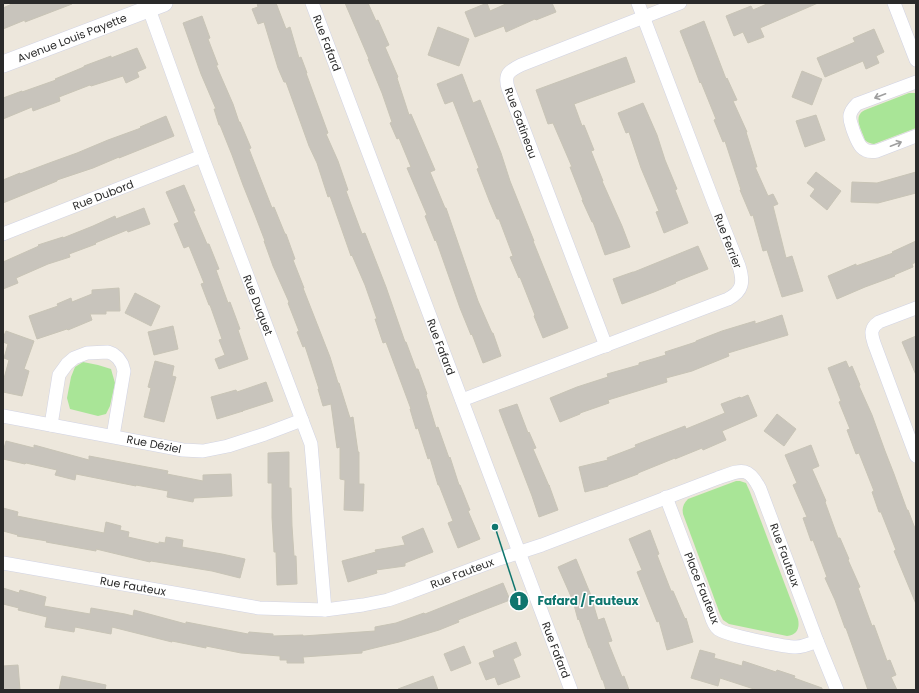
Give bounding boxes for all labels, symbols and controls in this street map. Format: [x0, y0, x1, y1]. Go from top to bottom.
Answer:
street label: Avenue Louis Payette [15, 10, 129, 66]
street label: Rue Fafard [309, 13, 345, 73]
street label: Rue Gatineau [501, 85, 541, 161]
one-way arrow [874, 92, 886, 100]
one-way arrow [890, 139, 902, 147]
street label: Rue Dubord [70, 176, 136, 214]
street label: Rue Ferrier [710, 211, 746, 271]
street label: Rue Duquet [239, 272, 277, 338]
street label: Rue Fafard [423, 317, 459, 377]
street label: Rue Déziel [125, 431, 183, 457]
street label: Rue Fauteux [766, 521, 804, 590]
street label: Place Fauteux [680, 550, 724, 627]
street label: Rue Fauteux [428, 553, 497, 592]
street label: Rue Fauteux [99, 572, 168, 600]
callout: Fafard / Fauteux [509, 589, 647, 613]
text: 1 [517, 592, 521, 609]
text: Fafard / Fauteux [537, 592, 640, 609]
street label: Rue Fafard [538, 620, 574, 680]

